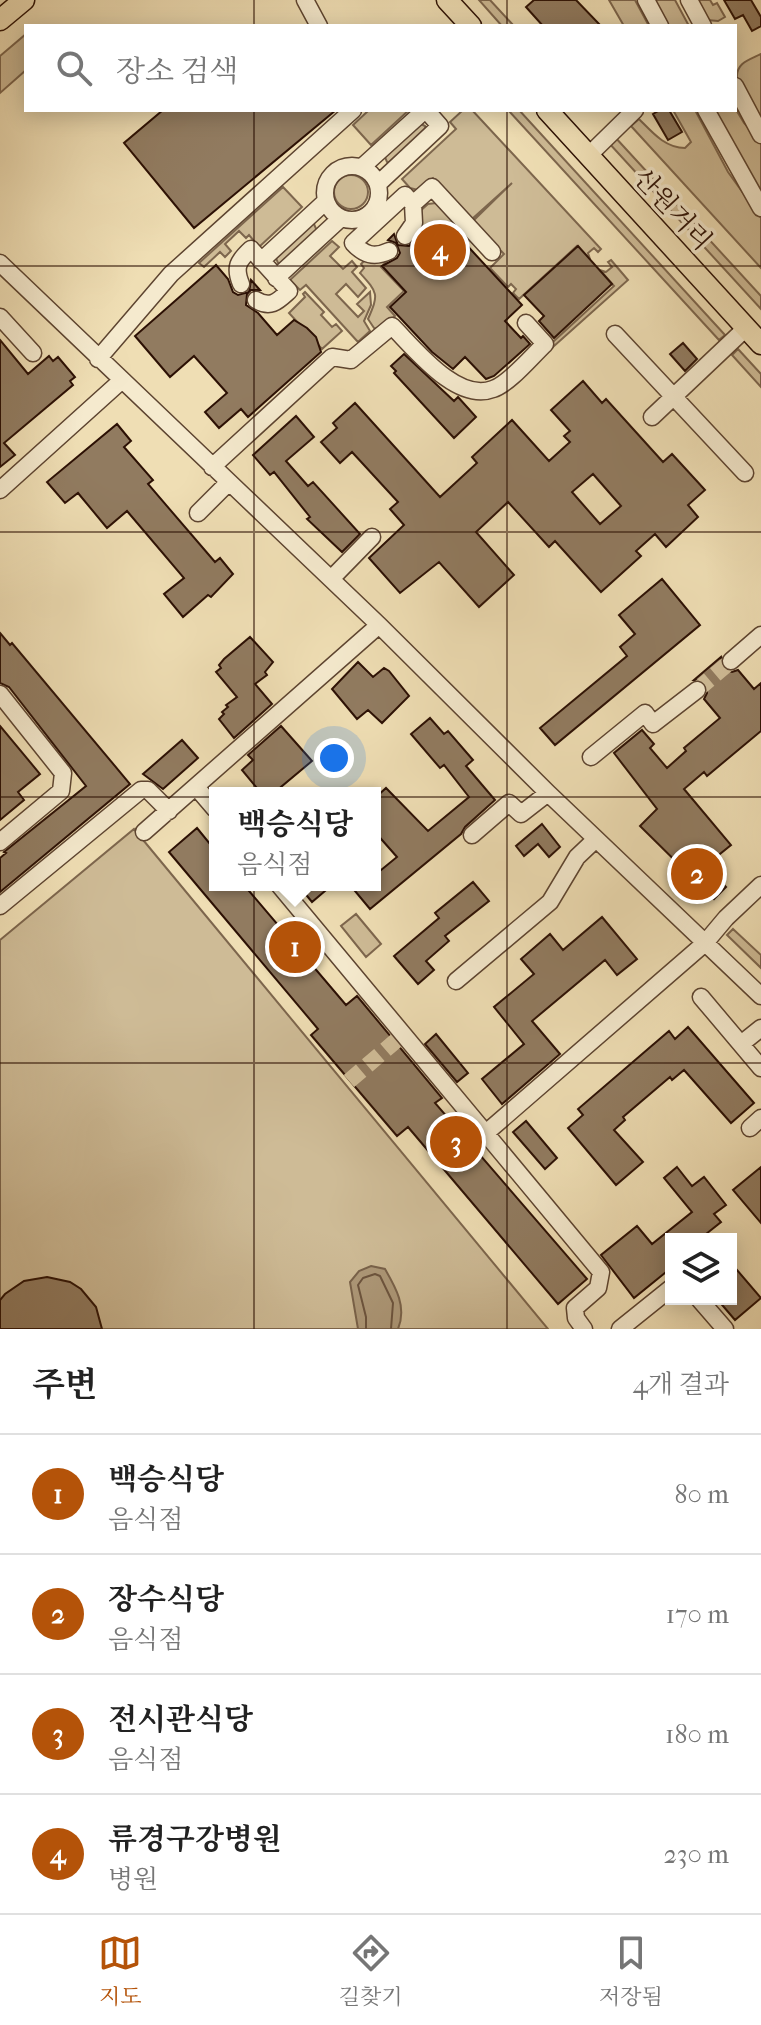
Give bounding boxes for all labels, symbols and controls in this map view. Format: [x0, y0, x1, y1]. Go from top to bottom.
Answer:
search box [24, 24, 737, 112]
icon: search [52, 46, 96, 90]
text: 장소 검색 [116, 54, 238, 89]
street label: 산원거리 [627, 162, 718, 257]
pin: 4 [414, 220, 466, 280]
your location [314, 738, 354, 778]
popup [209, 787, 381, 891]
text: 백승식당 [237, 807, 353, 842]
pin: 2 [671, 844, 723, 904]
text: 음식점 [237, 849, 312, 880]
pin: 1 [269, 917, 321, 977]
pin: 3 [430, 1112, 482, 1172]
map controls [665, 1233, 737, 1305]
button: layers [665, 1233, 737, 1305]
text: 주변 [32, 1365, 98, 1405]
text: 4개 결과 [633, 1369, 729, 1400]
text: 백승식당 [108, 1462, 224, 1497]
text: 1 [53, 1479, 63, 1510]
text: 80 m [674, 1479, 729, 1510]
text: 음식점 [108, 1504, 183, 1535]
text: 장수식당 [108, 1582, 224, 1617]
text: 2 [51, 1599, 65, 1630]
text: 170 m [666, 1599, 729, 1630]
text: 음식점 [108, 1624, 183, 1655]
text: 전시관식당 [108, 1702, 253, 1737]
text: 3 [53, 1719, 63, 1750]
text: 180 m [665, 1719, 729, 1750]
text: 음식점 [108, 1744, 183, 1775]
text: 류경구강병원 [108, 1822, 282, 1857]
text: 4 [50, 1839, 66, 1870]
text: 230 m [663, 1839, 729, 1870]
text: 병원 [108, 1864, 158, 1895]
tab: 지도 [98, 1931, 142, 2010]
tab: 길찾기 [339, 1931, 402, 2010]
tab: 저장됨 [599, 1931, 663, 2010]

